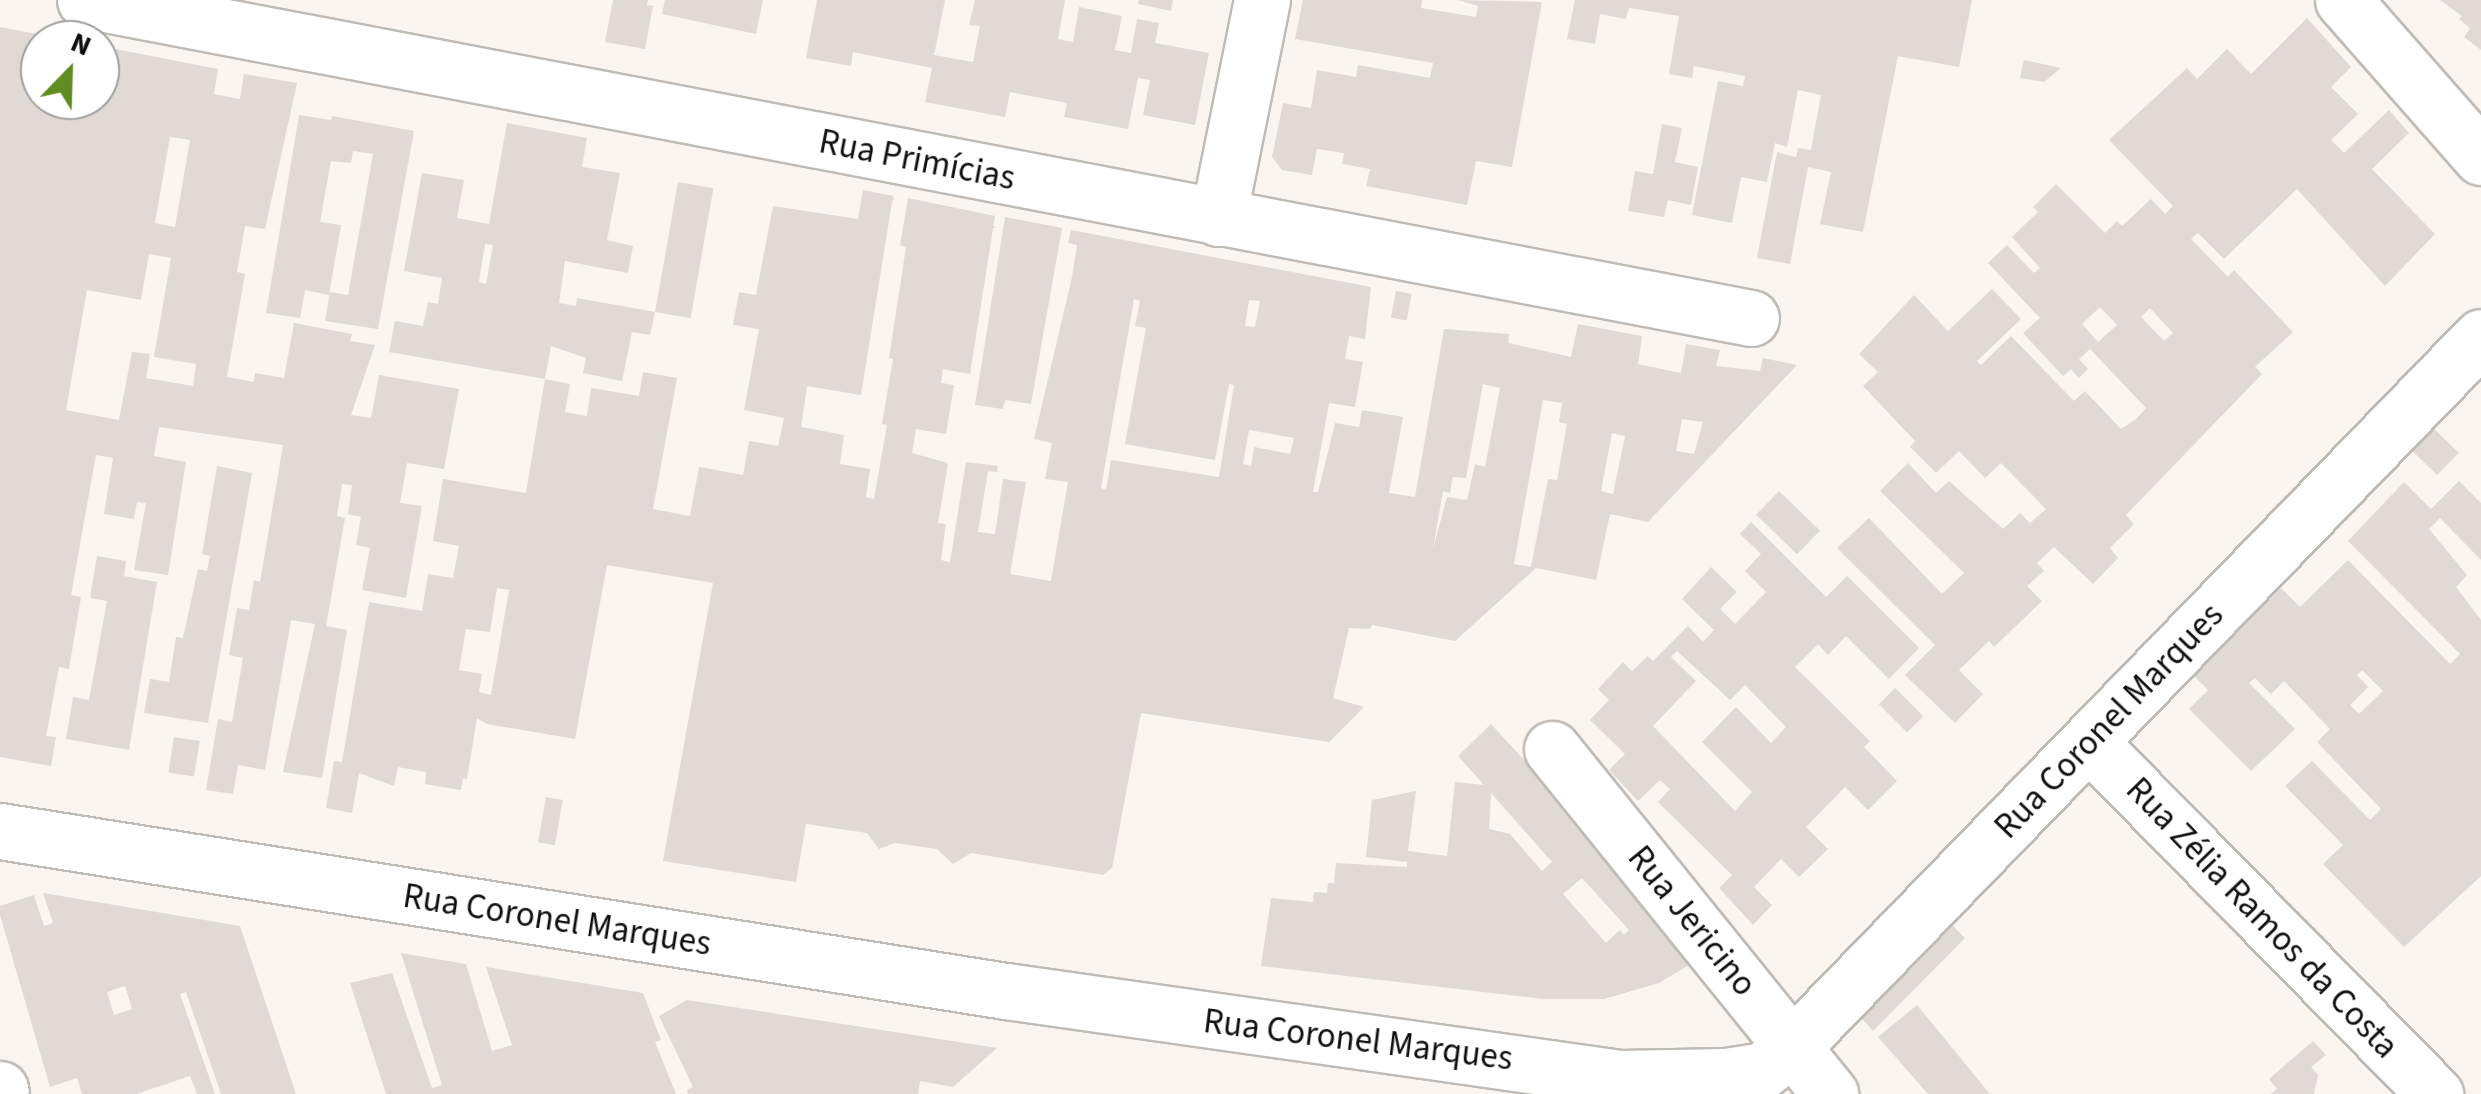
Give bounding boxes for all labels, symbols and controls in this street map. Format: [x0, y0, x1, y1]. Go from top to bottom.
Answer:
north arrow [20, 20, 120, 120]
text: N [65, 22, 97, 66]
street label: Rua Primícias [815, 120, 1019, 200]
street label: Rua Coronel Marques [1986, 595, 2232, 847]
street label: Rua Zélia Ramos da Costa [2117, 769, 2407, 1067]
street label: Rua Jericino [1619, 837, 1765, 1005]
street label: Rua Coronel Marques [400, 875, 714, 965]
street label: Rua Coronel Marques [1201, 1000, 1515, 1080]

